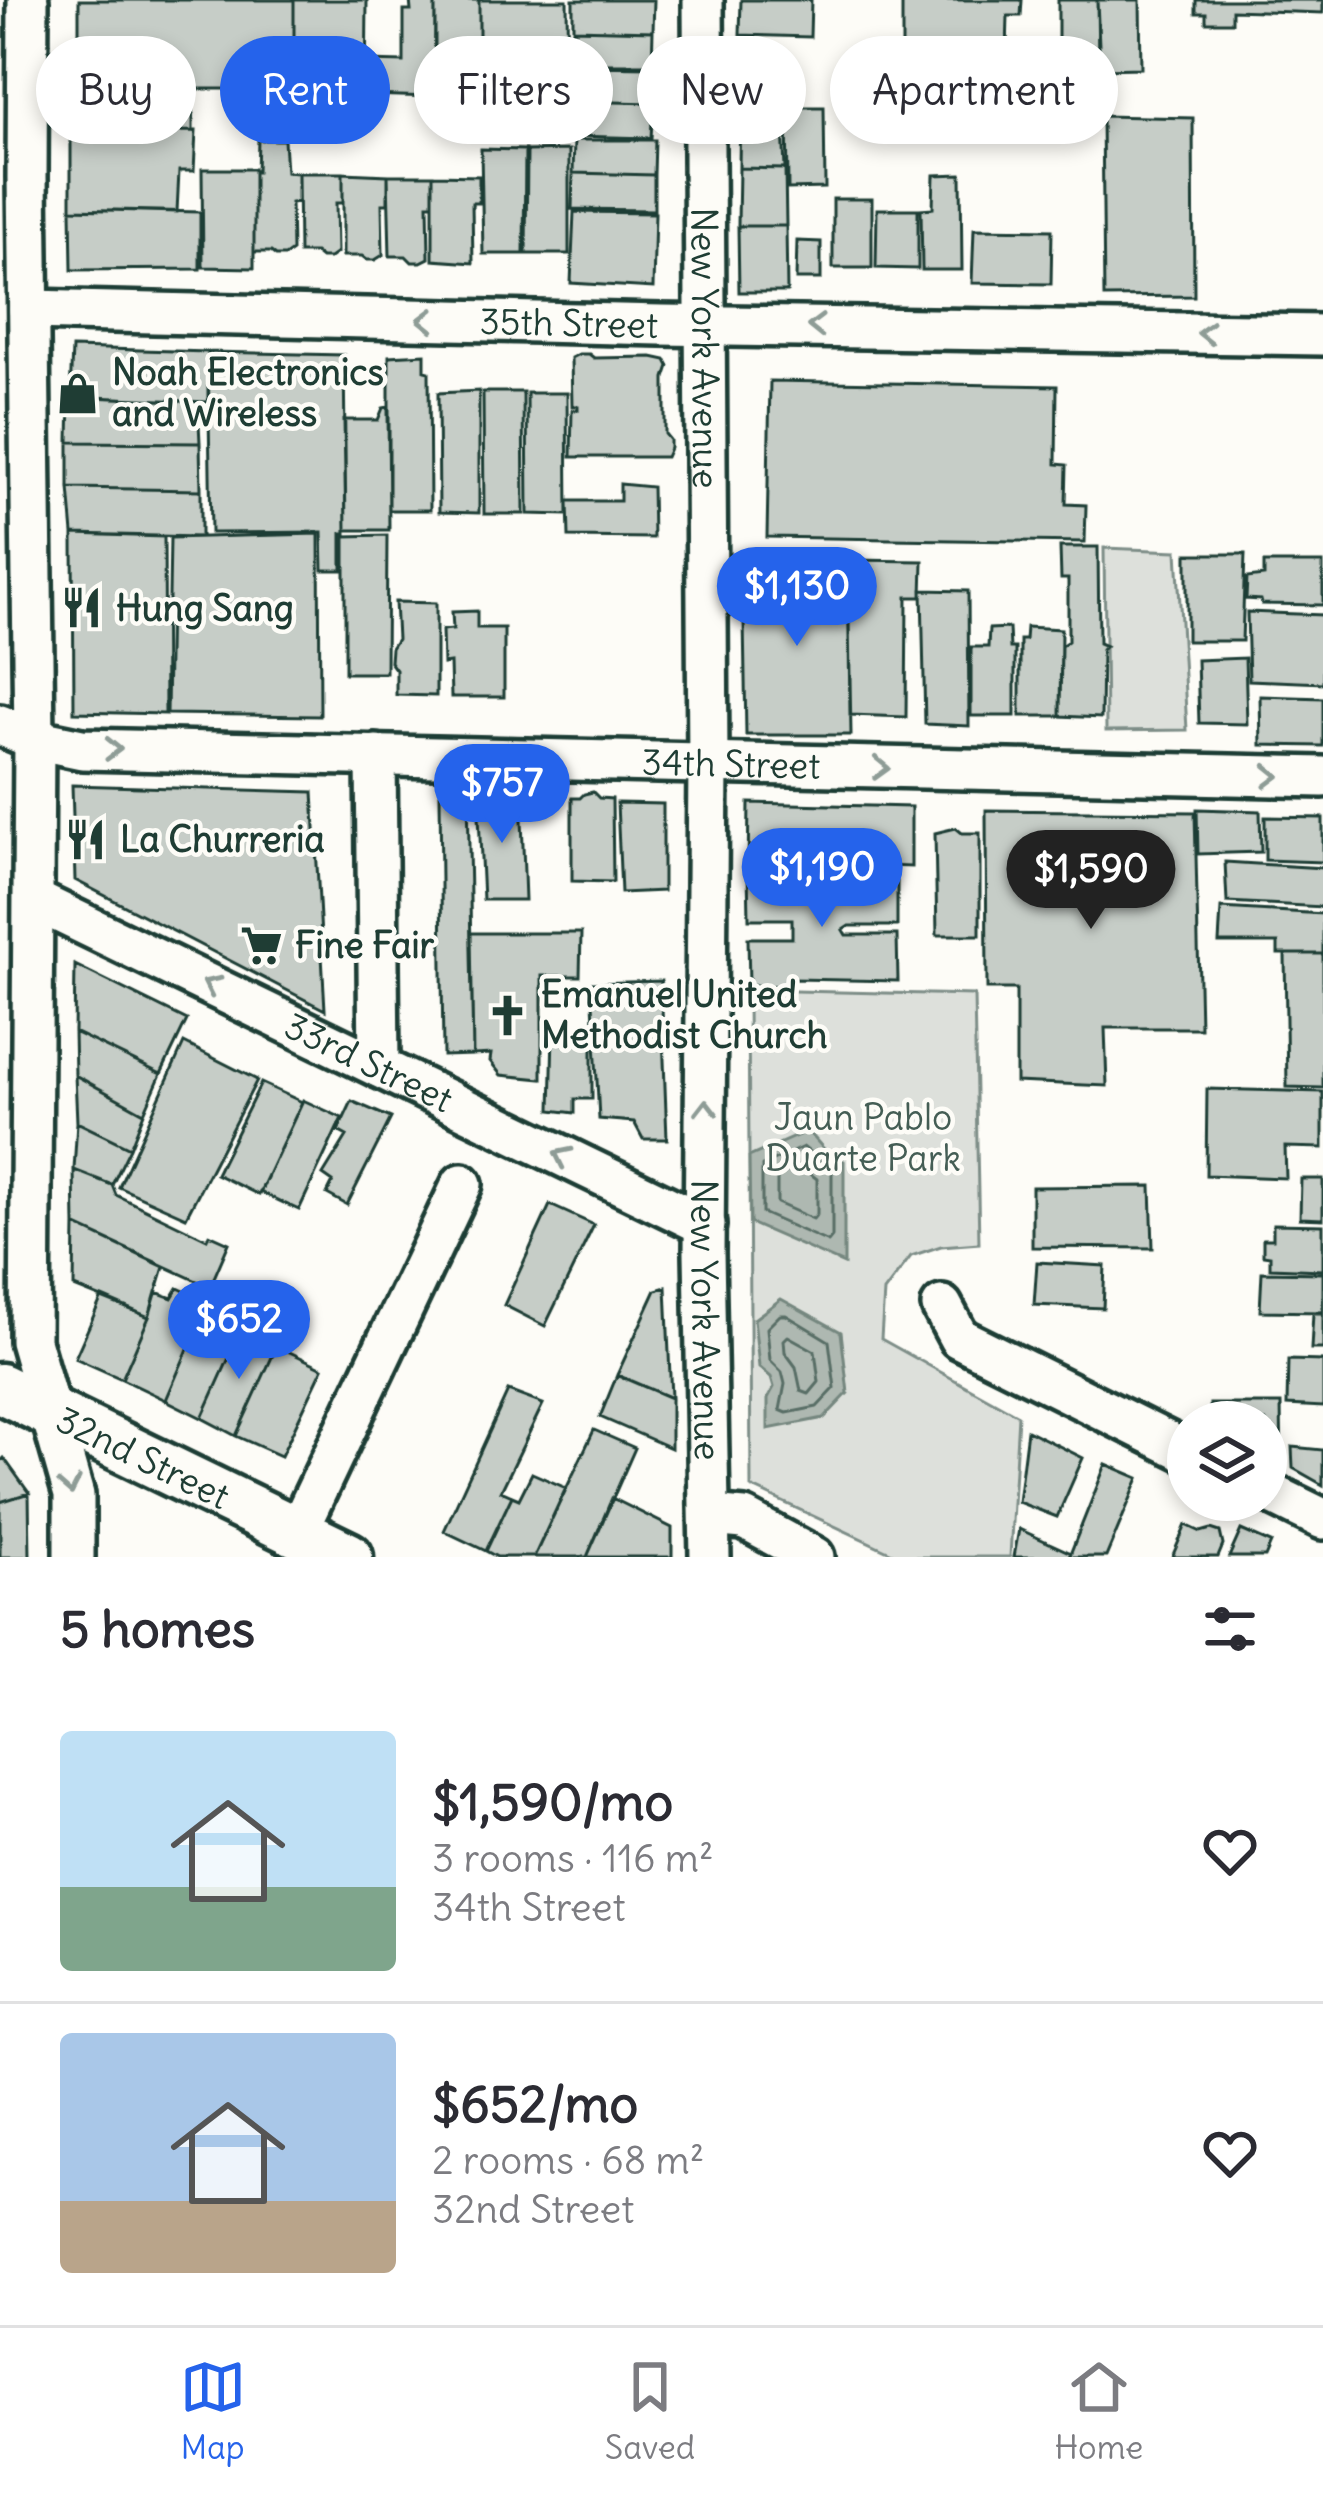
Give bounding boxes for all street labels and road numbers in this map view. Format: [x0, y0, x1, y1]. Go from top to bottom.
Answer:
street label: New York Avenue [681, 207, 728, 489]
street label: 35th Street [479, 299, 659, 348]
street label: 34th Street [641, 740, 821, 789]
street label: 33rd Street [277, 1003, 460, 1122]
street label: New York Avenue [681, 1179, 730, 1461]
street label: 32nd Street [49, 1397, 237, 1519]

